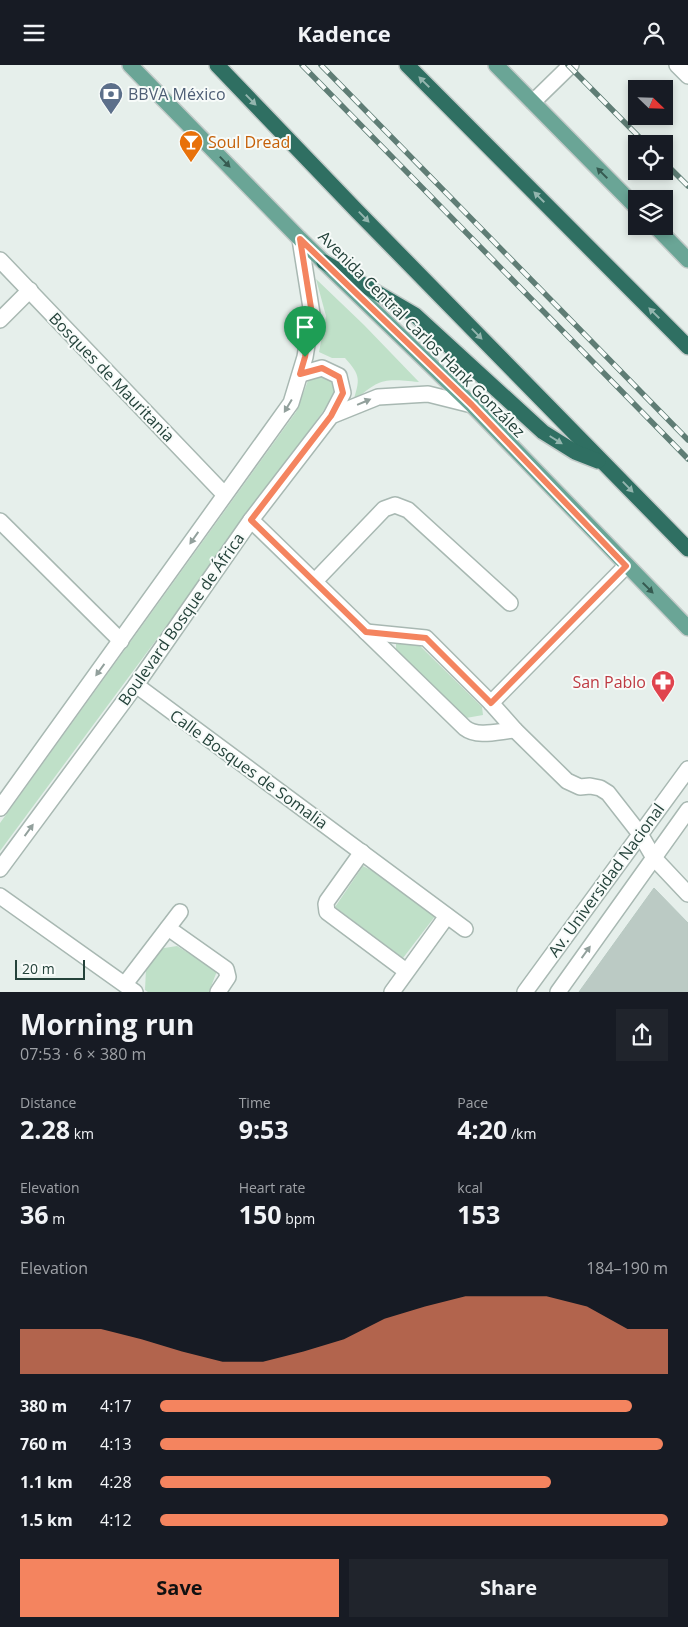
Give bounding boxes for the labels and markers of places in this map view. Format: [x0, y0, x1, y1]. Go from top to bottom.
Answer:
bank icon: BBVA México [98, 81, 124, 115]
place label: BBVA México [128, 83, 226, 105]
bar icon: Soul Dread [178, 129, 204, 163]
place label: Soul Dread [208, 131, 290, 153]
pin [284, 306, 326, 357]
pharmacy icon: San Pablo [650, 669, 676, 703]
place label: San Pablo [572, 671, 646, 693]

